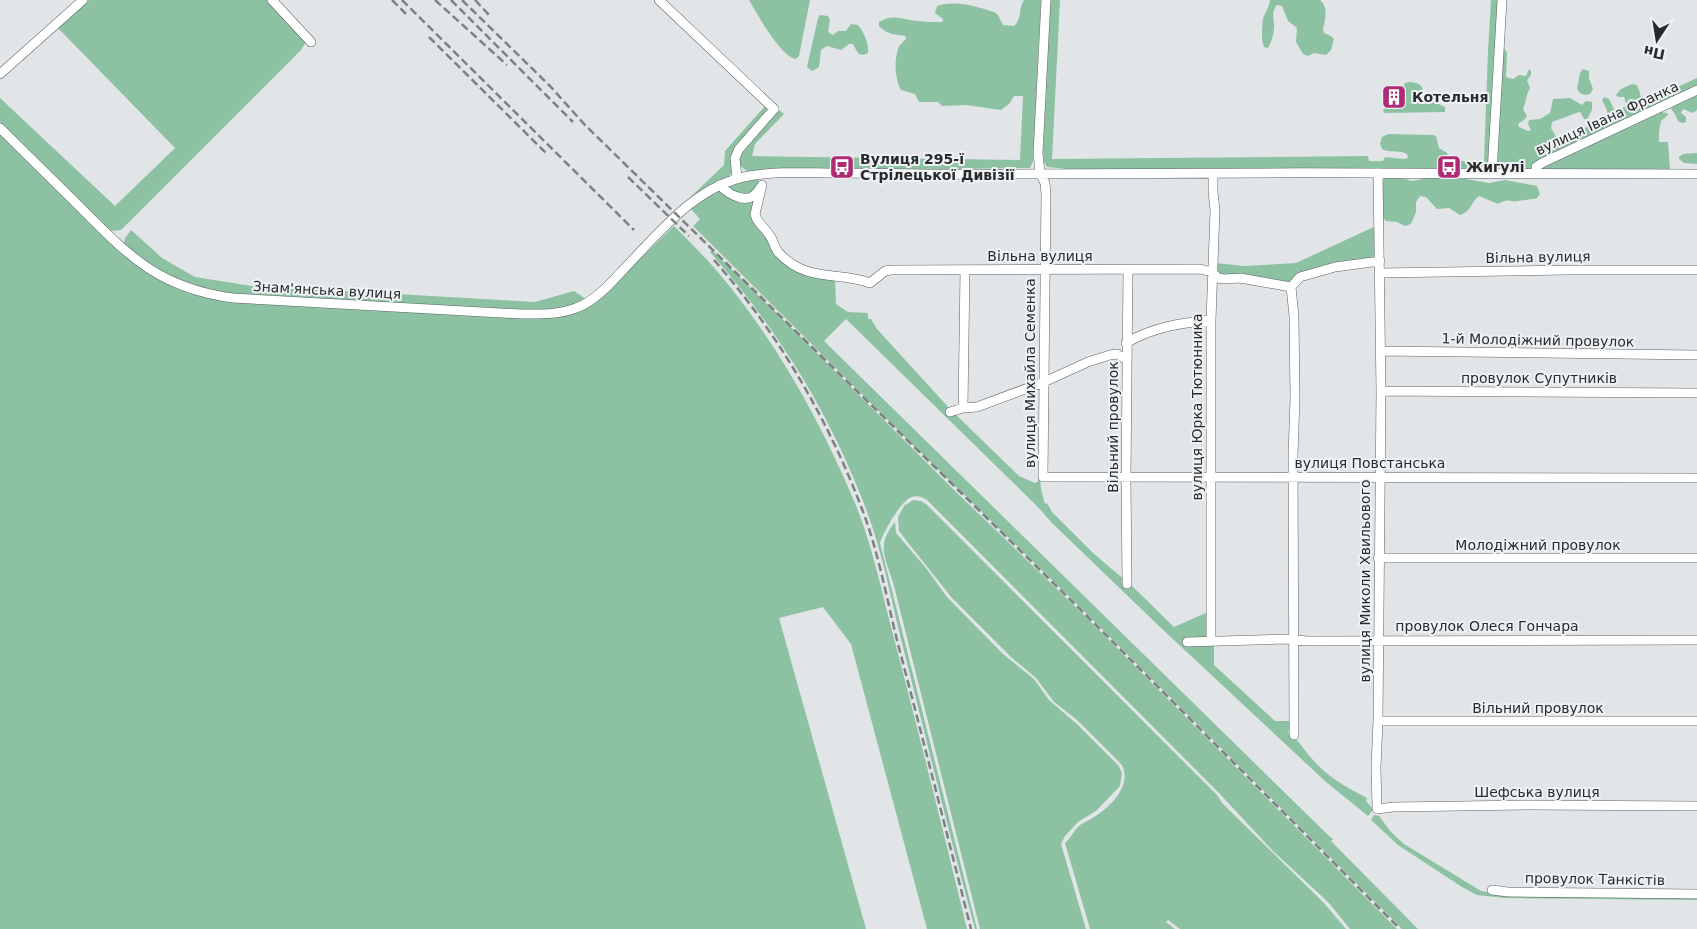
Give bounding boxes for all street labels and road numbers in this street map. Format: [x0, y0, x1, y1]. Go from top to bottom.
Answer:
street label: вулиця Івана Франка [1533, 78, 1681, 158]
street label: Вільна вулиця [987, 248, 1093, 264]
street label: Вільна вулиця [1485, 248, 1591, 266]
street label: Знам'янська вулиця [252, 278, 402, 302]
street label: вулиця Михайла Семенка [1022, 278, 1038, 468]
street label: вулиця Юрка Тютюнника [1189, 313, 1205, 501]
street label: 1-й Молодіжний провулок [1441, 330, 1635, 350]
street label: Вільний провулок [1105, 361, 1121, 493]
street label: провулок Супутників [1461, 370, 1617, 386]
street label: вулиця Повстанська [1295, 455, 1445, 471]
street label: вулиця Миколи Хвильового [1357, 479, 1373, 683]
street label: Молодіжний провулок [1455, 537, 1621, 553]
street label: провулок Олеся Гончара [1395, 618, 1579, 634]
street label: Вільний провулок [1472, 700, 1604, 716]
street label: Шефська вулиця [1474, 784, 1600, 800]
street label: провулок Танкістів [1525, 870, 1665, 888]

